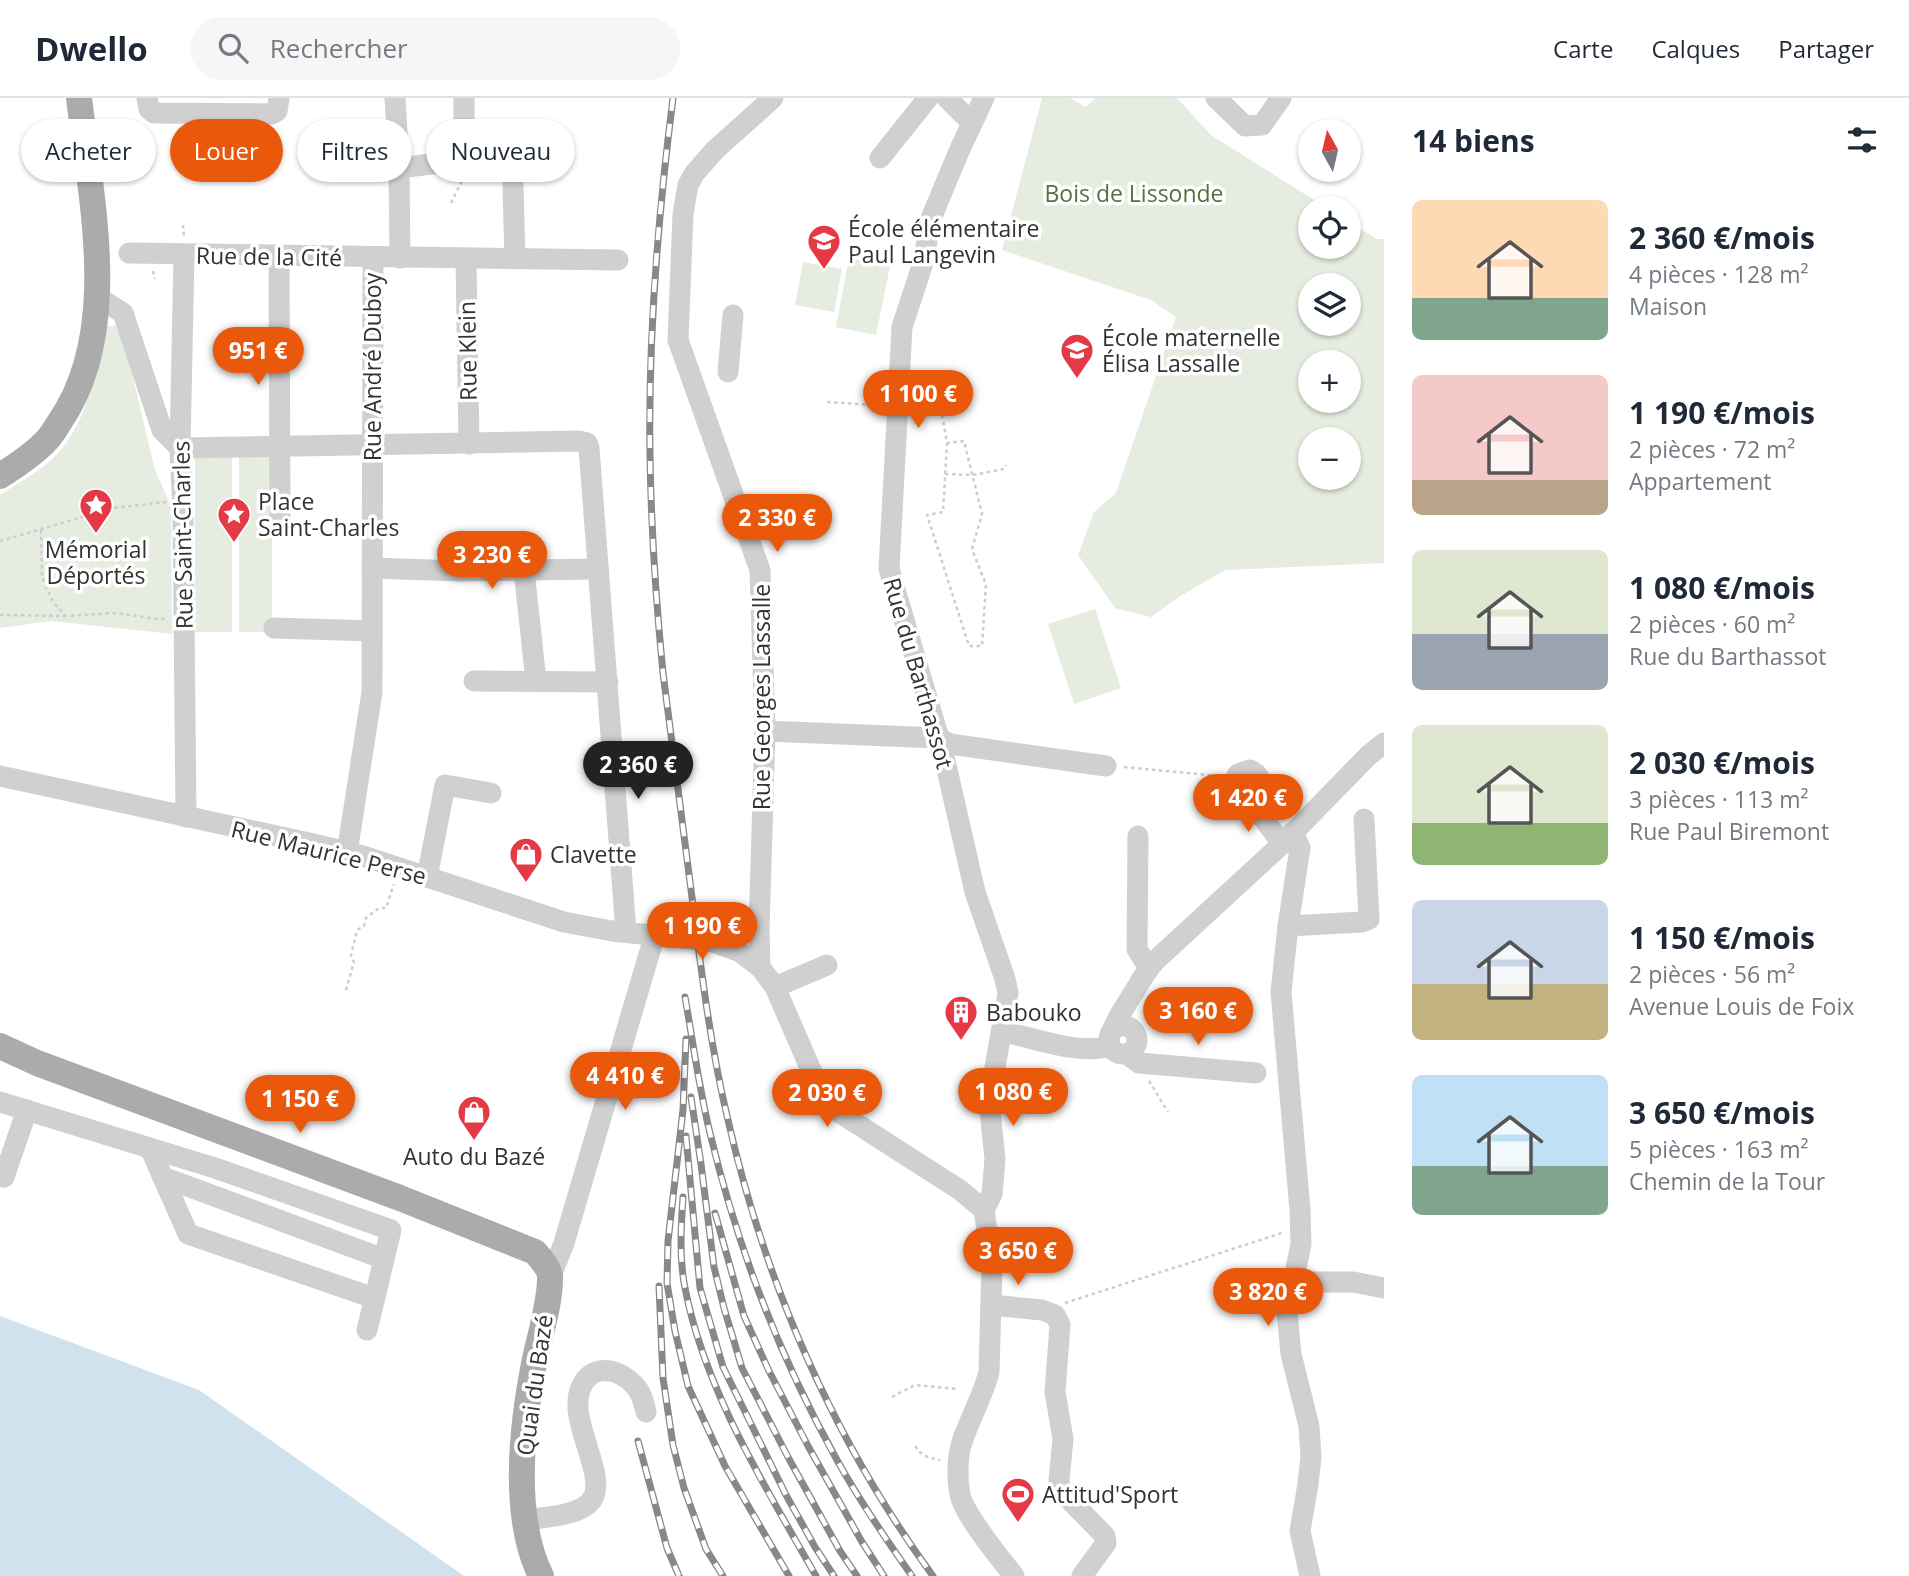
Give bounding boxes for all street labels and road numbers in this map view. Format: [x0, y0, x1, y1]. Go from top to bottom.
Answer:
street label: Rue de la Cité [196, 239, 342, 273]
street label: Rue André Duboy [356, 272, 388, 461]
street label: Rue Klein [450, 301, 484, 401]
street label: Rue Saint-Charles [164, 440, 200, 630]
street label: Rue du Barthassot [876, 574, 962, 772]
street label: Rue Georges Lassalle [745, 584, 777, 810]
street label: Rue Maurice Perse [228, 812, 430, 892]
street label: Quai du Bazé [508, 1312, 560, 1458]

